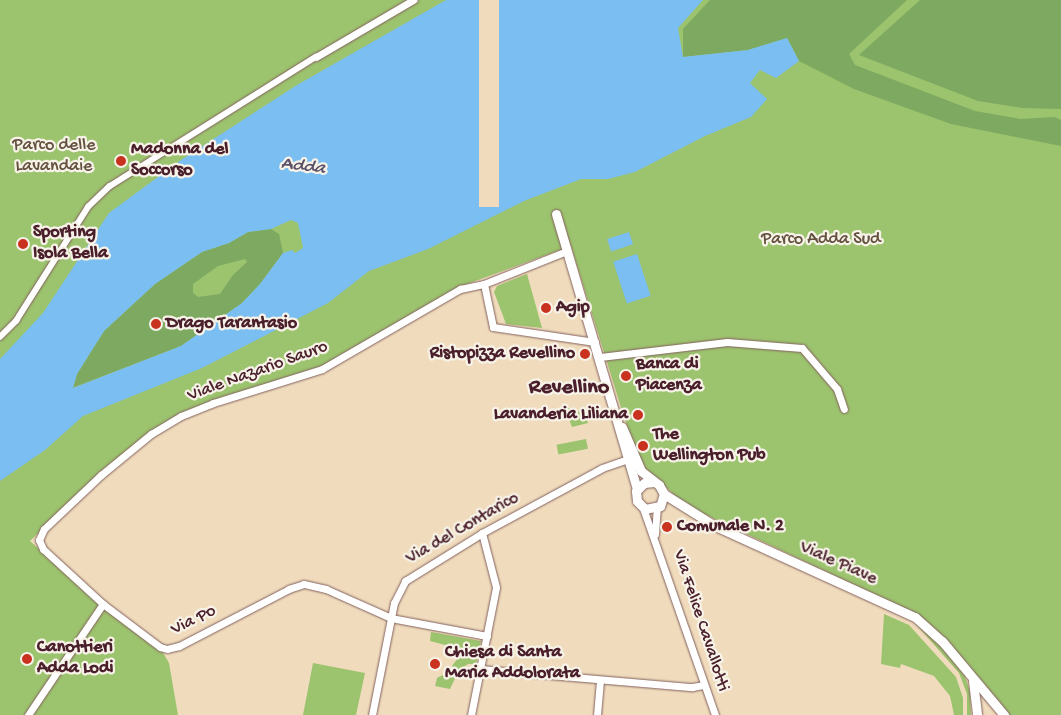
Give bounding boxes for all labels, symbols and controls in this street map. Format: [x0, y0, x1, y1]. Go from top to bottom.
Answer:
park label: Parco delle Lavandaie [12, 136, 96, 178]
place label: Madonna del Soccorso [131, 140, 229, 182]
water label: Adda [280, 153, 326, 181]
marker: Madonna del Soccorso [115, 155, 127, 167]
place label: Sporting Isola Bella [33, 223, 108, 266]
park label: Parco Adda Sud [761, 229, 881, 251]
marker: Sporting Isola Bella [17, 238, 29, 250]
place label: Agip [556, 297, 590, 319]
marker: Agip [540, 302, 552, 314]
place label: Drago Tarantasio [166, 313, 297, 335]
marker: Drago Tarantasio [150, 318, 162, 330]
street label: Viale Nazario Sauro [185, 337, 331, 407]
place label: Ristopizza Revellino [430, 343, 575, 365]
marker: Ristopizza Revellino [579, 348, 591, 360]
place label: Banca di Piacenza [636, 355, 702, 398]
marker: Banca di Piacenza [620, 370, 632, 382]
district label: Revellino [529, 376, 609, 402]
place label: Lavanderia Liliana [494, 404, 628, 426]
marker: Lavanderia Liliana [632, 409, 644, 421]
place label: The Wellington Pub [653, 425, 766, 468]
marker: The Wellington Pub [637, 440, 649, 452]
street label: Via del Contarico [403, 488, 523, 570]
place label: Comunale N. 2 [677, 516, 784, 538]
marker: Comunale N. 2 [661, 521, 673, 533]
street label: Viale Piave [796, 537, 880, 591]
street label: Via Felice Cavallotti [667, 547, 733, 695]
street label: Via Po [168, 601, 220, 641]
place label: Canottieri Adda Lodi [37, 638, 113, 681]
place label: Chiesa di Santa Maria Addolorata [445, 643, 580, 686]
marker: Canottieri Adda Lodi [21, 653, 33, 665]
marker: Chiesa di Santa Maria Addolorata [429, 658, 441, 670]

